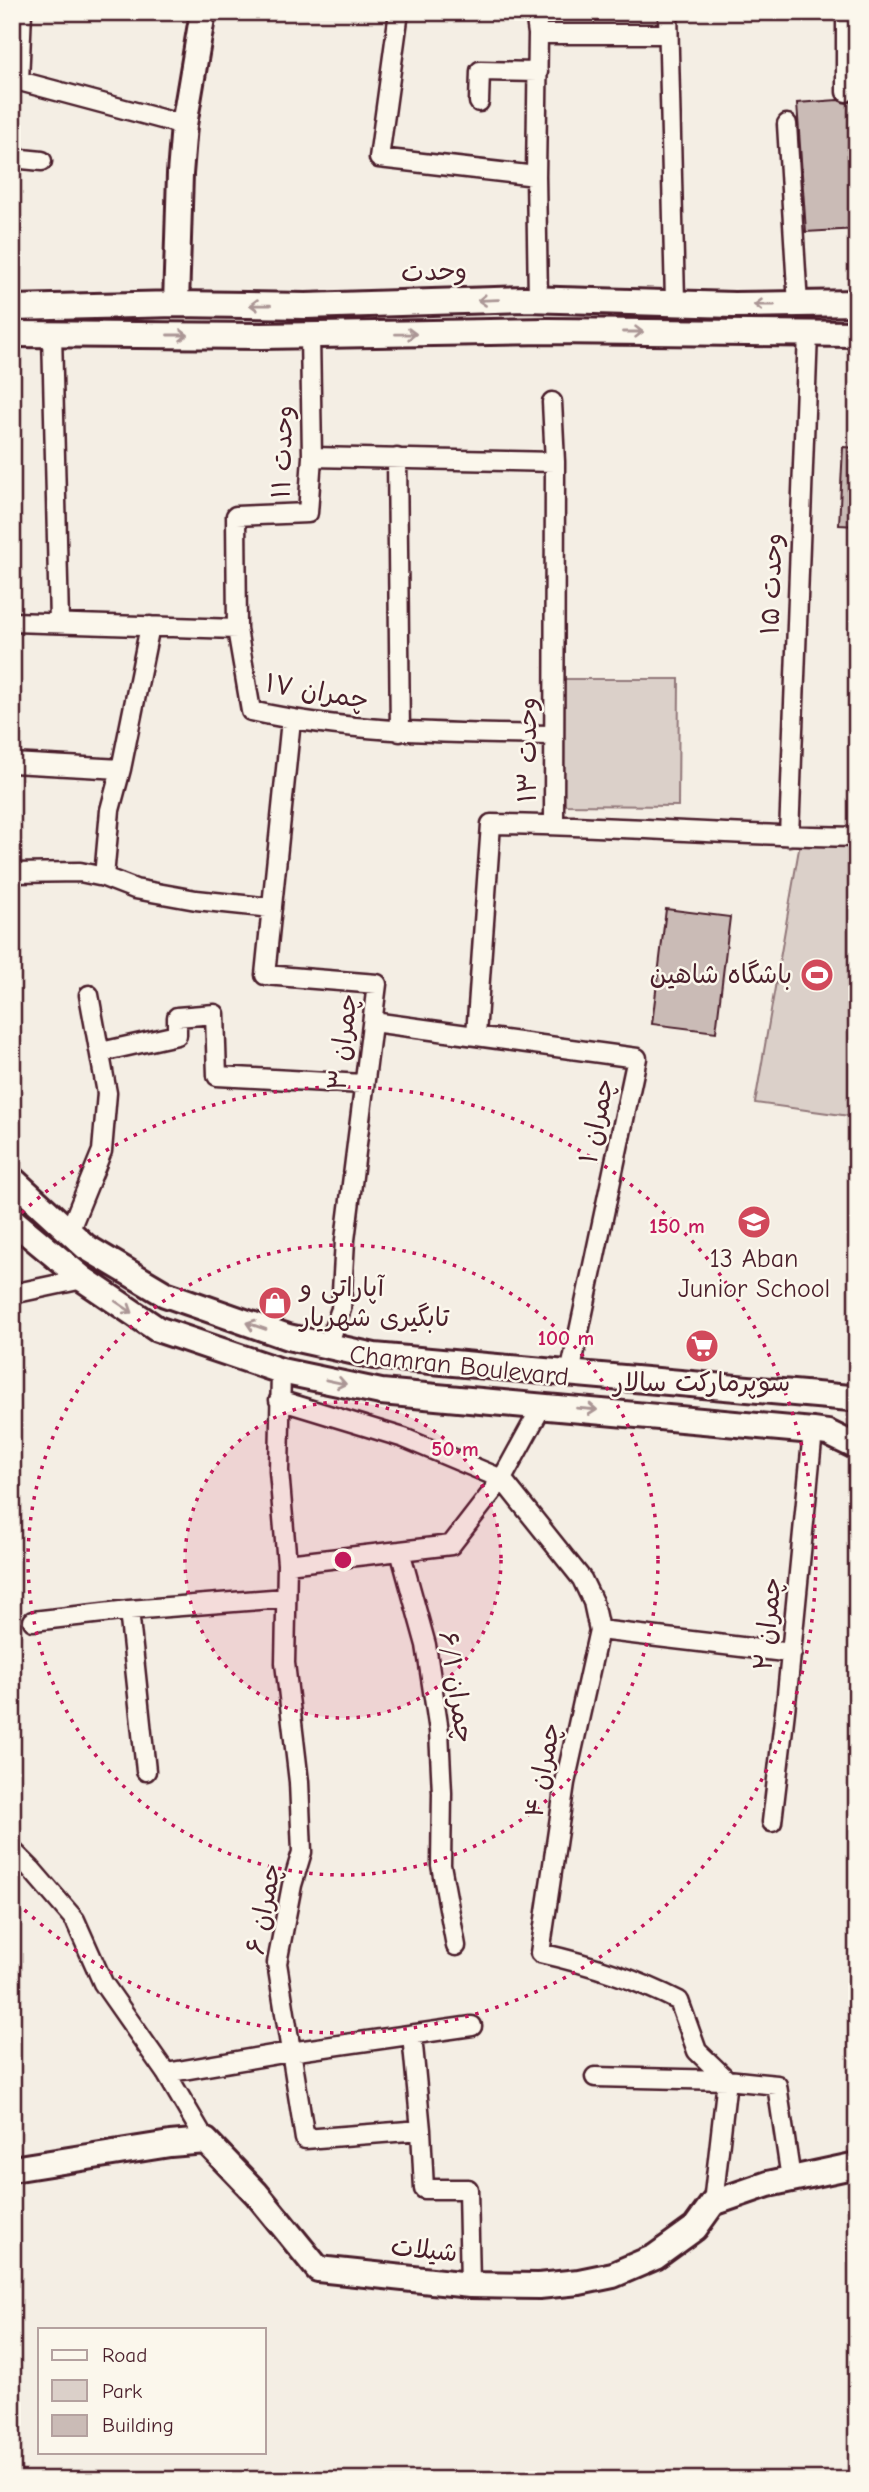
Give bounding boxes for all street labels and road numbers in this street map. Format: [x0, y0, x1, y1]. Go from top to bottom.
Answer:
street label: وحدت [401, 256, 467, 288]
street label: وحدت ۱۱ [266, 405, 300, 499]
street label: وحدت ۱۵ [755, 532, 789, 636]
street label: چمران ۱۷ [263, 668, 371, 716]
street label: وحدت ۱۳ [513, 697, 543, 803]
street label: چمران ۳ [322, 992, 364, 1092]
street label: چمران ۱ [573, 1076, 621, 1166]
street label: Chamran Boulevard [348, 1340, 570, 1392]
street label: چمران ۲ [748, 1576, 788, 1672]
street label: چمران ۶/۱ [432, 1629, 480, 1745]
street label: چمران ۴ [519, 1720, 567, 1820]
street label: چمران ۶ [240, 1861, 288, 1957]
street label: شیلات [389, 2232, 459, 2268]

